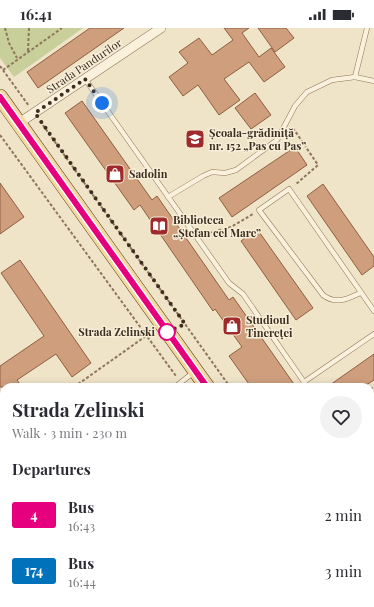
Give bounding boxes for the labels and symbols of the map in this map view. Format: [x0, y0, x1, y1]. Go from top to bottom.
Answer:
street label: Strada Pandurilor [43, 35, 124, 96]
your location [92, 93, 112, 113]
place label: Școala-grădiniță nr. 152 „Pas cu Pas” [209, 125, 306, 153]
school or university icon: Școala-grădiniță nr. 152 „Pas cu Pas” [184, 128, 206, 150]
shop icon: Sadolin [104, 163, 126, 185]
place label: Sadolin [129, 166, 168, 181]
place label: Biblioteca „Ștefan cel Mare” [173, 212, 261, 240]
library icon: Biblioteca „Ștefan cel Mare” [148, 215, 170, 237]
place label: Studioul Tinereței [246, 312, 293, 340]
shop icon: Studioul Tinereței [221, 315, 243, 337]
marker: Strada Zelinski [158, 323, 176, 341]
place label: Strada Zelinski [78, 324, 156, 339]

